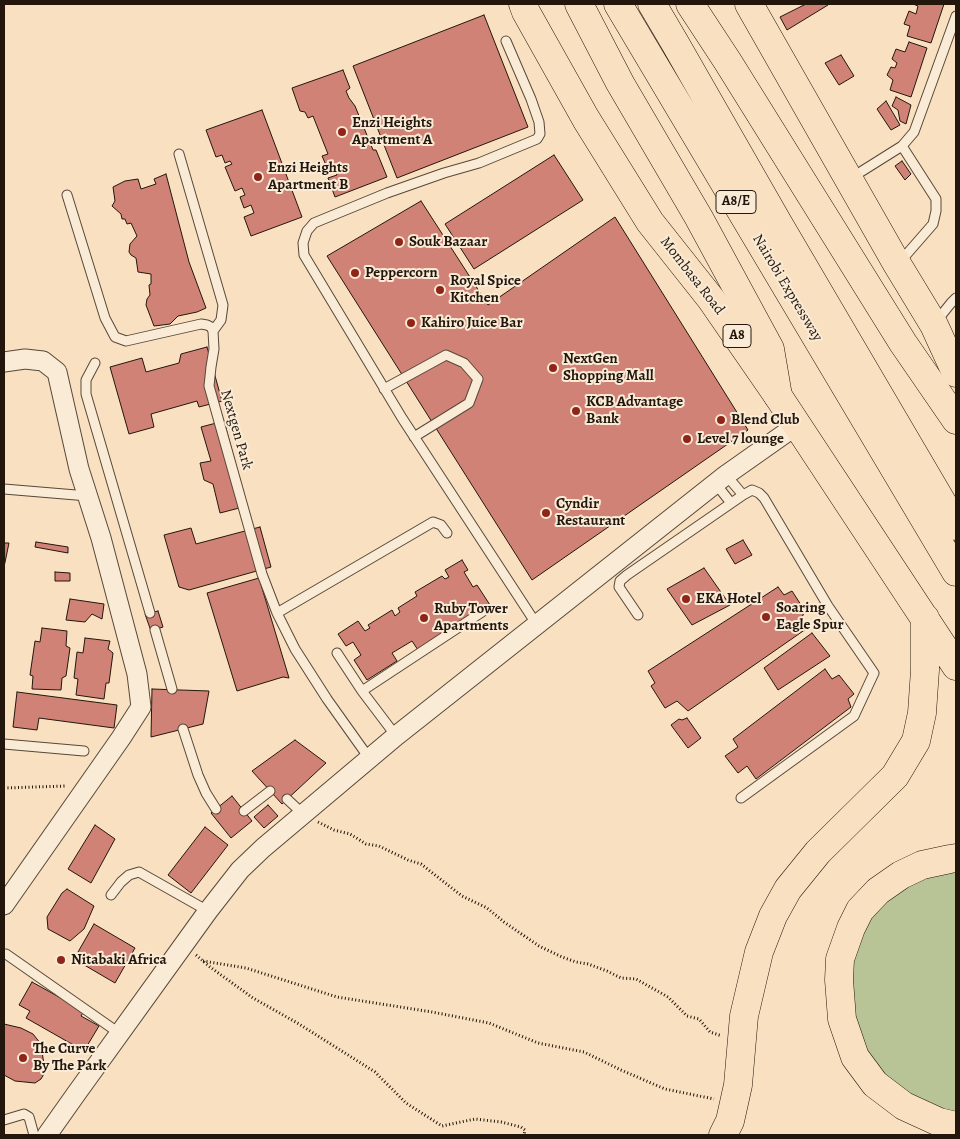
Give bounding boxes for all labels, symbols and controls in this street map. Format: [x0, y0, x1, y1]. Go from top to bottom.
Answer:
place label: Enzi Heights Apartment A [352, 114, 432, 149]
marker: Enzi Heights Apartment A [336, 126, 348, 138]
place label: Enzi Heights Apartment B [268, 159, 348, 194]
marker: Enzi Heights Apartment B [252, 171, 264, 183]
road number: A8/E [716, 190, 756, 213]
street label: Nairobi Expressway [748, 231, 826, 345]
place label: Souk Bazaar [409, 233, 487, 251]
street label: Mombasa Road [656, 233, 728, 319]
marker: Souk Bazaar [393, 236, 405, 248]
place label: Peppercorn [365, 264, 438, 282]
marker: Peppercorn [349, 267, 361, 279]
place label: Royal Spice Kitchen [450, 272, 521, 307]
marker: Royal Spice Kitchen [434, 284, 446, 296]
place label: Kahiro Juice Bar [421, 314, 523, 332]
marker: Kahiro Juice Bar [405, 317, 417, 329]
road number: A8 [723, 324, 751, 348]
place label: NextGen Shopping Mall [563, 350, 654, 385]
marker: NextGen Shopping Mall [547, 362, 559, 374]
street label: Nextgen Park [216, 388, 256, 472]
place label: KCB Advantage Bank [586, 393, 683, 428]
marker: KCB Advantage Bank [570, 405, 582, 417]
place label: Blend Club [731, 411, 800, 429]
marker: Blend Club [715, 414, 727, 426]
place label: Level 7 lounge [697, 430, 784, 448]
marker: Level 7 lounge [681, 433, 693, 445]
place label: Cyndir Restaurant [556, 495, 625, 530]
marker: Cyndir Restaurant [540, 507, 552, 519]
place label: EKA Hotel [696, 590, 761, 608]
marker: EKA Hotel [680, 593, 692, 605]
place label: Soaring Eagle Spur [776, 599, 844, 634]
place label: Ruby Tower Apartments [434, 600, 509, 635]
marker: Soaring Eagle Spur [760, 611, 772, 623]
marker: Ruby Tower Apartments [418, 612, 430, 624]
place label: Nitabaki Africa [71, 951, 167, 969]
marker: Nitabaki Africa [55, 954, 67, 966]
place label: The Curve By The Park [33, 1040, 106, 1075]
marker: The Curve By The Park [17, 1052, 29, 1064]

